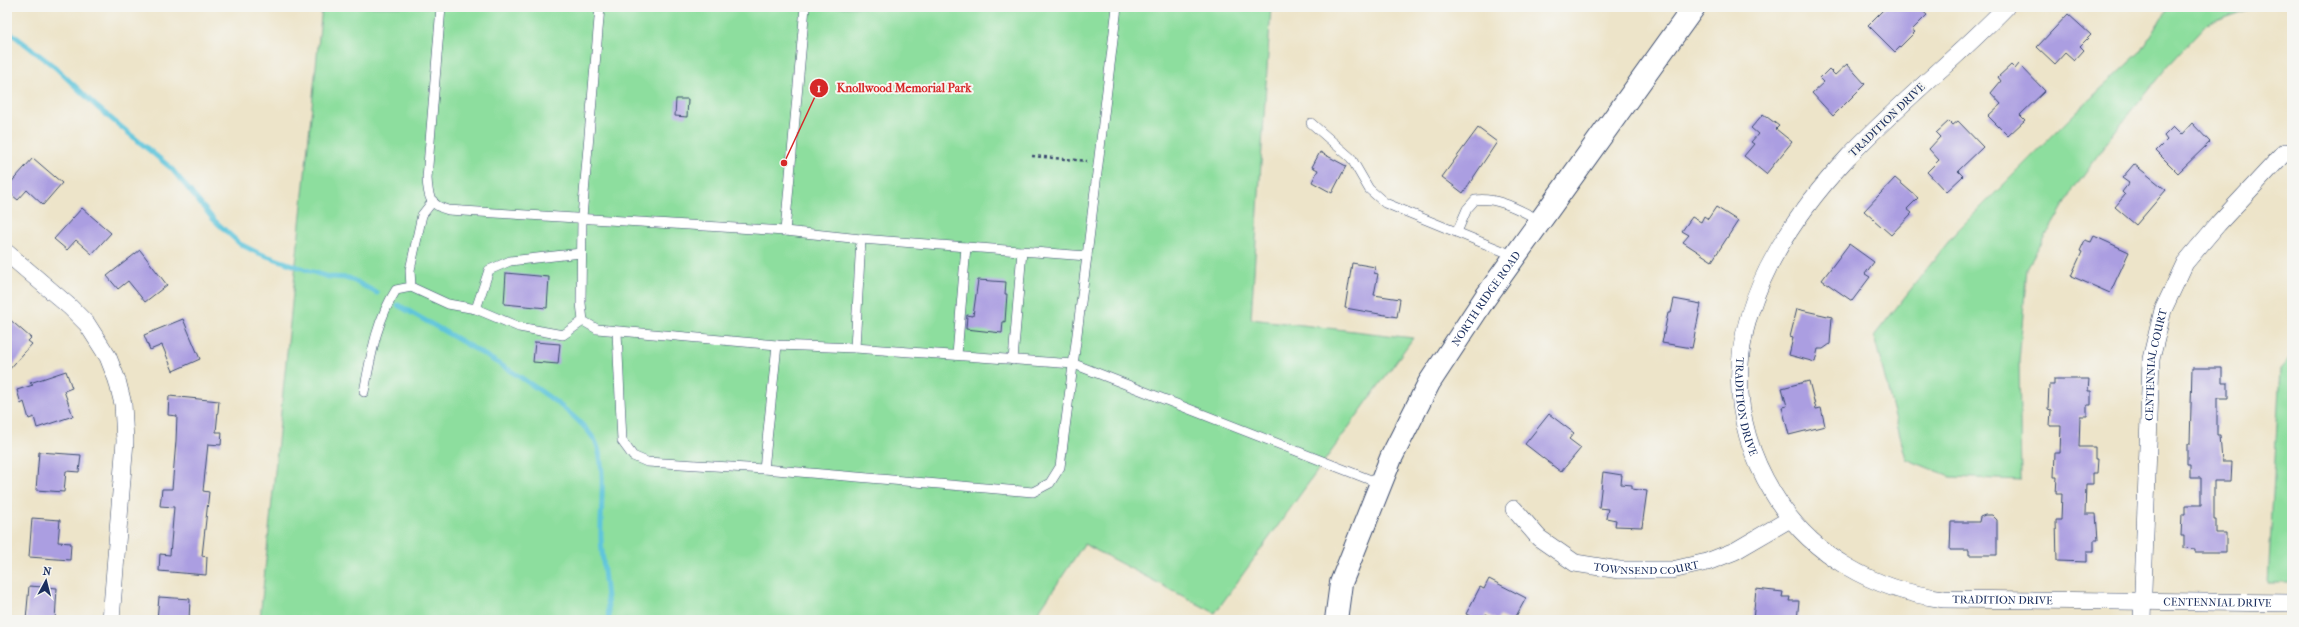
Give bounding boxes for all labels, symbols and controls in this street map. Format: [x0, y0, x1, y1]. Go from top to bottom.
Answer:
callout: Knollwood Memorial Park [809, 76, 979, 100]
street label: TRADITION DRIVE [1846, 80, 1928, 160]
text: 1 [817, 81, 821, 95]
text: Knollwood Memorial Park [837, 81, 972, 95]
street label: NORTH RIDGE ROAD [1449, 248, 1523, 348]
street label: CENTENNIAL COURT [2142, 307, 2170, 421]
street label: TRADITION DRIVE [1733, 356, 1760, 458]
street label: TOWNSEND COURT [1593, 557, 1701, 577]
north arrow [26, 561, 66, 601]
text: N [42, 565, 53, 579]
street label: TRADITION DRIVE [1952, 593, 2053, 607]
street label: CENTENNIAL DRIVE [2163, 595, 2272, 609]

